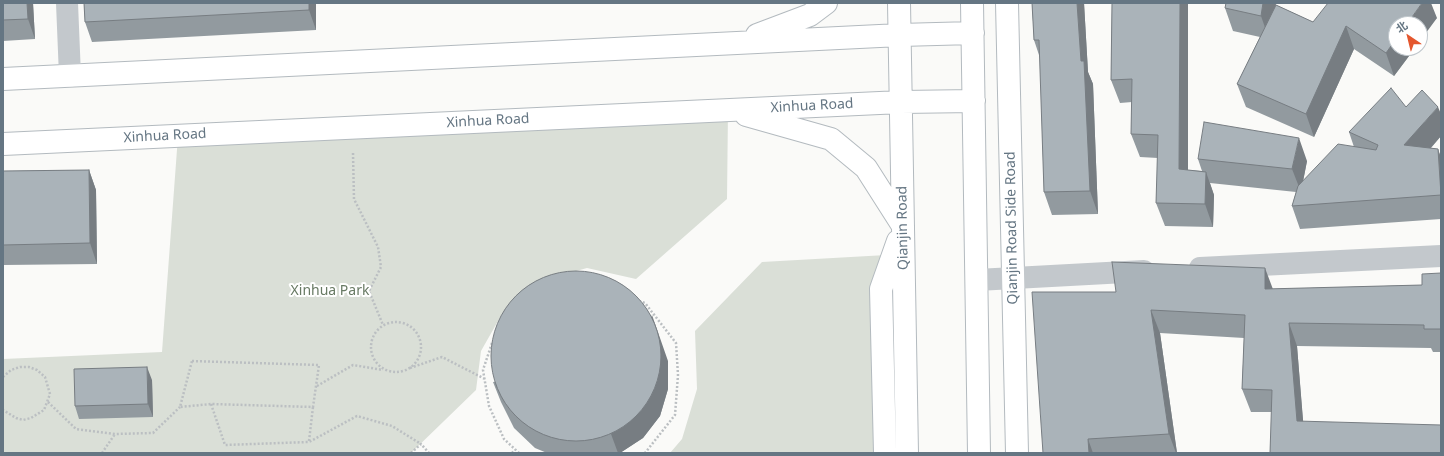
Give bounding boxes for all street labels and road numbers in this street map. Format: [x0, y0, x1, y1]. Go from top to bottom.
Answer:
street label: Xinhua Road [770, 95, 854, 117]
street label: Xinhua Road [446, 110, 530, 132]
street label: Xinhua Road [123, 125, 207, 147]
street label: Qianjin Road Side Road [1002, 151, 1022, 305]
street label: Qianjin Road [894, 186, 912, 270]

